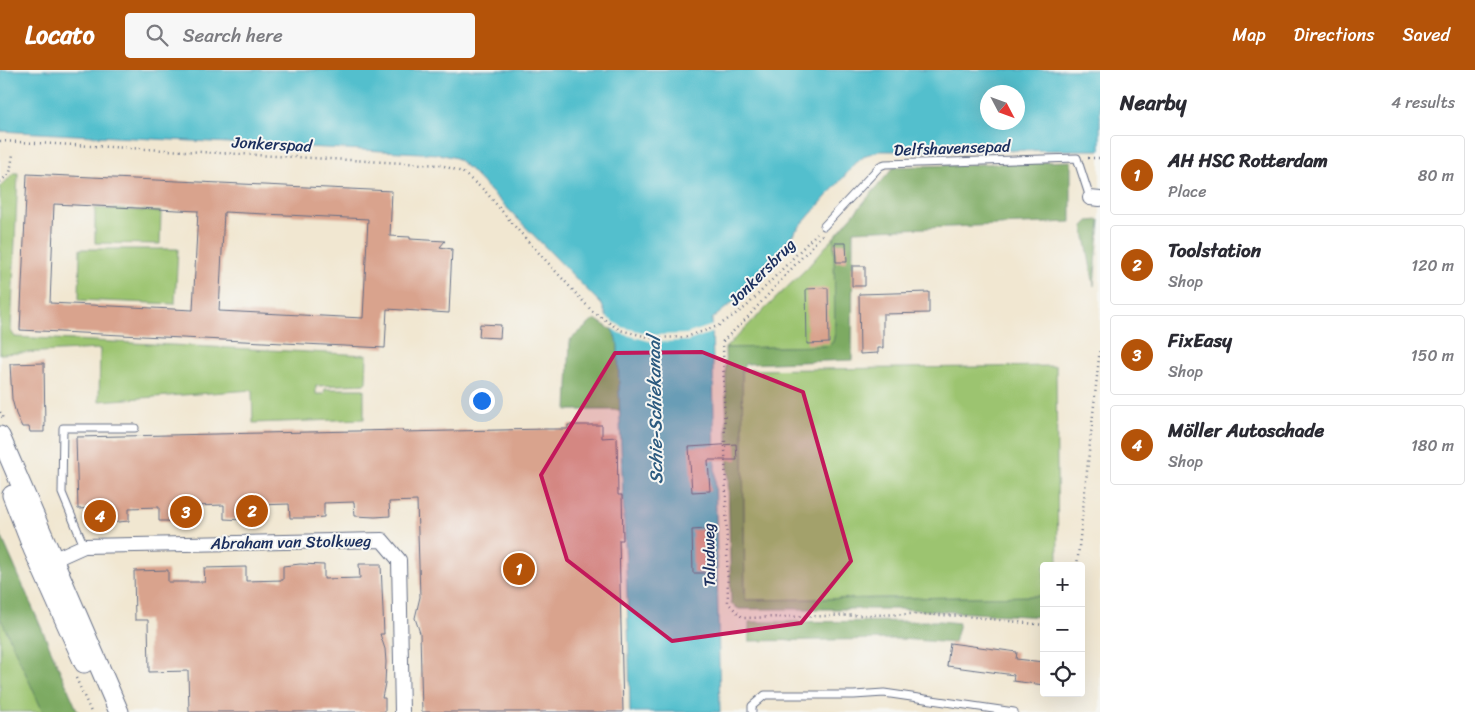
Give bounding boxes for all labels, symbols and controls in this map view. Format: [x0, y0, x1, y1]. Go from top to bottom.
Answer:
search box [125, 13, 475, 58]
text: Locato [25, 14, 95, 56]
text: Search here [183, 19, 283, 52]
text: Map [1233, 19, 1266, 51]
text: Directions [1294, 19, 1375, 51]
text: Saved [1403, 19, 1450, 51]
icon: search [143, 21, 171, 49]
text: Nearby [1120, 84, 1186, 122]
north arrow [980, 85, 1025, 130]
text: 4 results [1391, 88, 1455, 117]
street label: Jonkerspad [230, 127, 314, 161]
street label: Delfshavensepad [893, 131, 1012, 165]
text: AH HSC Rotterdam [1168, 144, 1328, 177]
text: 1 [1134, 161, 1140, 190]
text: 80 m [1418, 161, 1454, 190]
text: Place [1168, 177, 1207, 206]
street label: Jonkersbrug [720, 231, 803, 314]
text: Toolstation [1168, 234, 1261, 267]
text: 2 [1132, 251, 1142, 280]
text: 120 m [1411, 251, 1454, 280]
text: Shop [1168, 267, 1203, 296]
text: FixEasy [1168, 324, 1232, 357]
water label: Schie-Schiekanaal [638, 332, 672, 484]
text: 3 [1133, 341, 1141, 370]
text: 150 m [1411, 341, 1454, 370]
text: Shop [1168, 357, 1203, 386]
your location [469, 388, 495, 414]
text: Möller Autoschade [1168, 414, 1324, 447]
text: 4 [1132, 431, 1142, 460]
text: 180 m [1411, 431, 1454, 460]
text: Shop [1168, 447, 1203, 476]
pin: 2 [236, 492, 268, 530]
pin: 3 [170, 493, 202, 531]
pin: 4 [84, 497, 116, 535]
street label: Taludweg [694, 523, 724, 587]
street label: Abraham van Stolkweg [209, 526, 372, 558]
pin: 1 [503, 550, 535, 588]
map controls [1040, 562, 1085, 697]
button: + [1040, 562, 1085, 607]
button: − [1040, 607, 1085, 652]
button: locate [1040, 652, 1085, 697]

